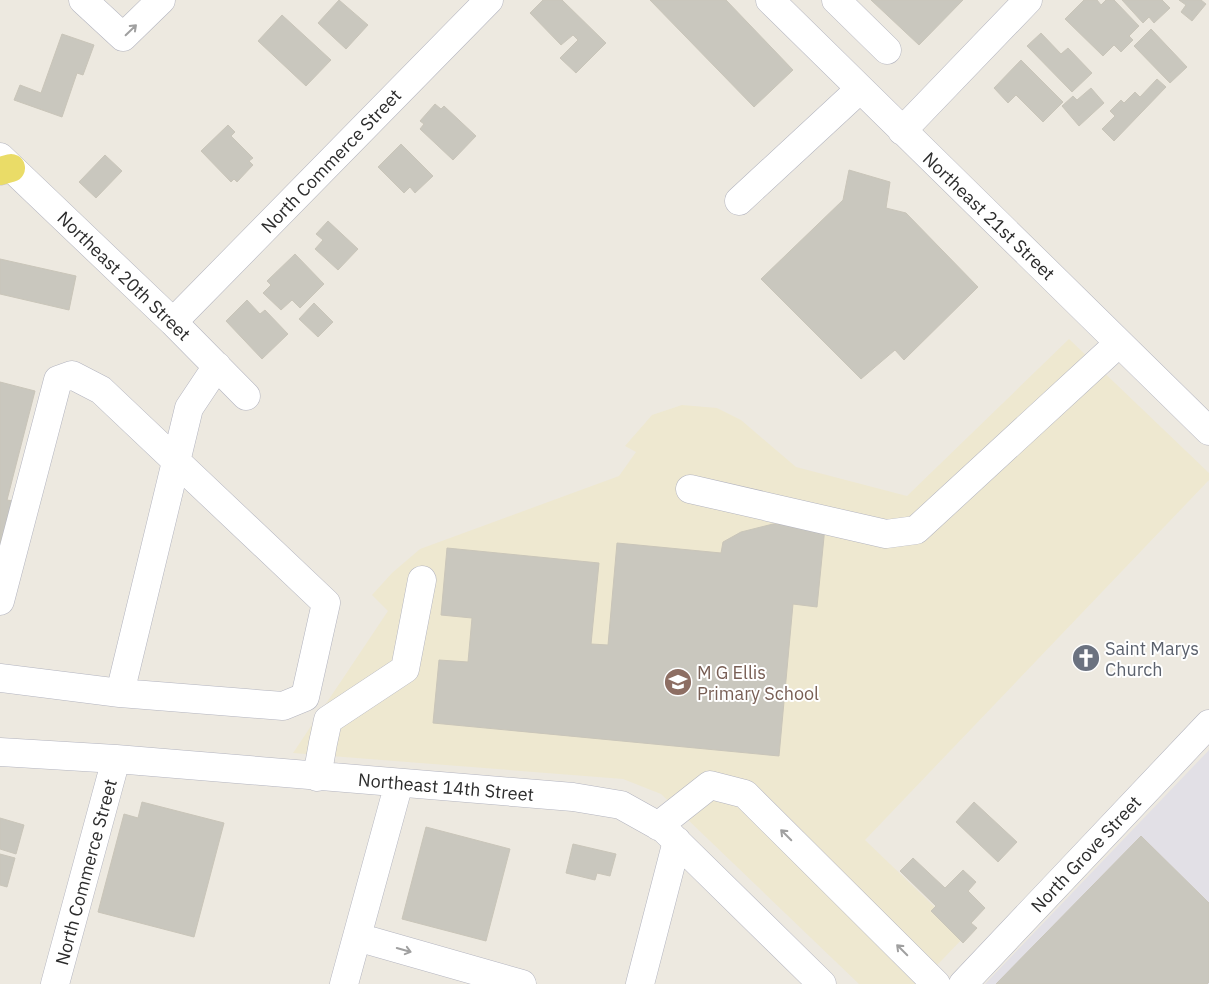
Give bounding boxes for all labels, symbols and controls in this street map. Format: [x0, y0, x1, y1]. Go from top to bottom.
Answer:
one-way arrow [125, 23, 137, 36]
street label: North Commerce Street [256, 84, 406, 238]
street label: Northeast 21st Street [918, 147, 1060, 285]
street label: Northeast 20th Street [53, 206, 195, 346]
place label: Saint Marys Church [1105, 637, 1199, 681]
church icon: Saint Marys Church [1071, 643, 1101, 673]
place label: M G Ellis Primary School [697, 661, 819, 705]
school or university icon: M G Ellis Primary School [663, 667, 693, 697]
street label: Northeast 14th Street [357, 768, 535, 806]
street label: North Commerce Street [50, 776, 122, 968]
street label: North Grove Street [1026, 791, 1146, 917]
one-way arrow [780, 829, 793, 841]
one-way arrow [896, 944, 908, 956]
one-way arrow [395, 946, 411, 956]

